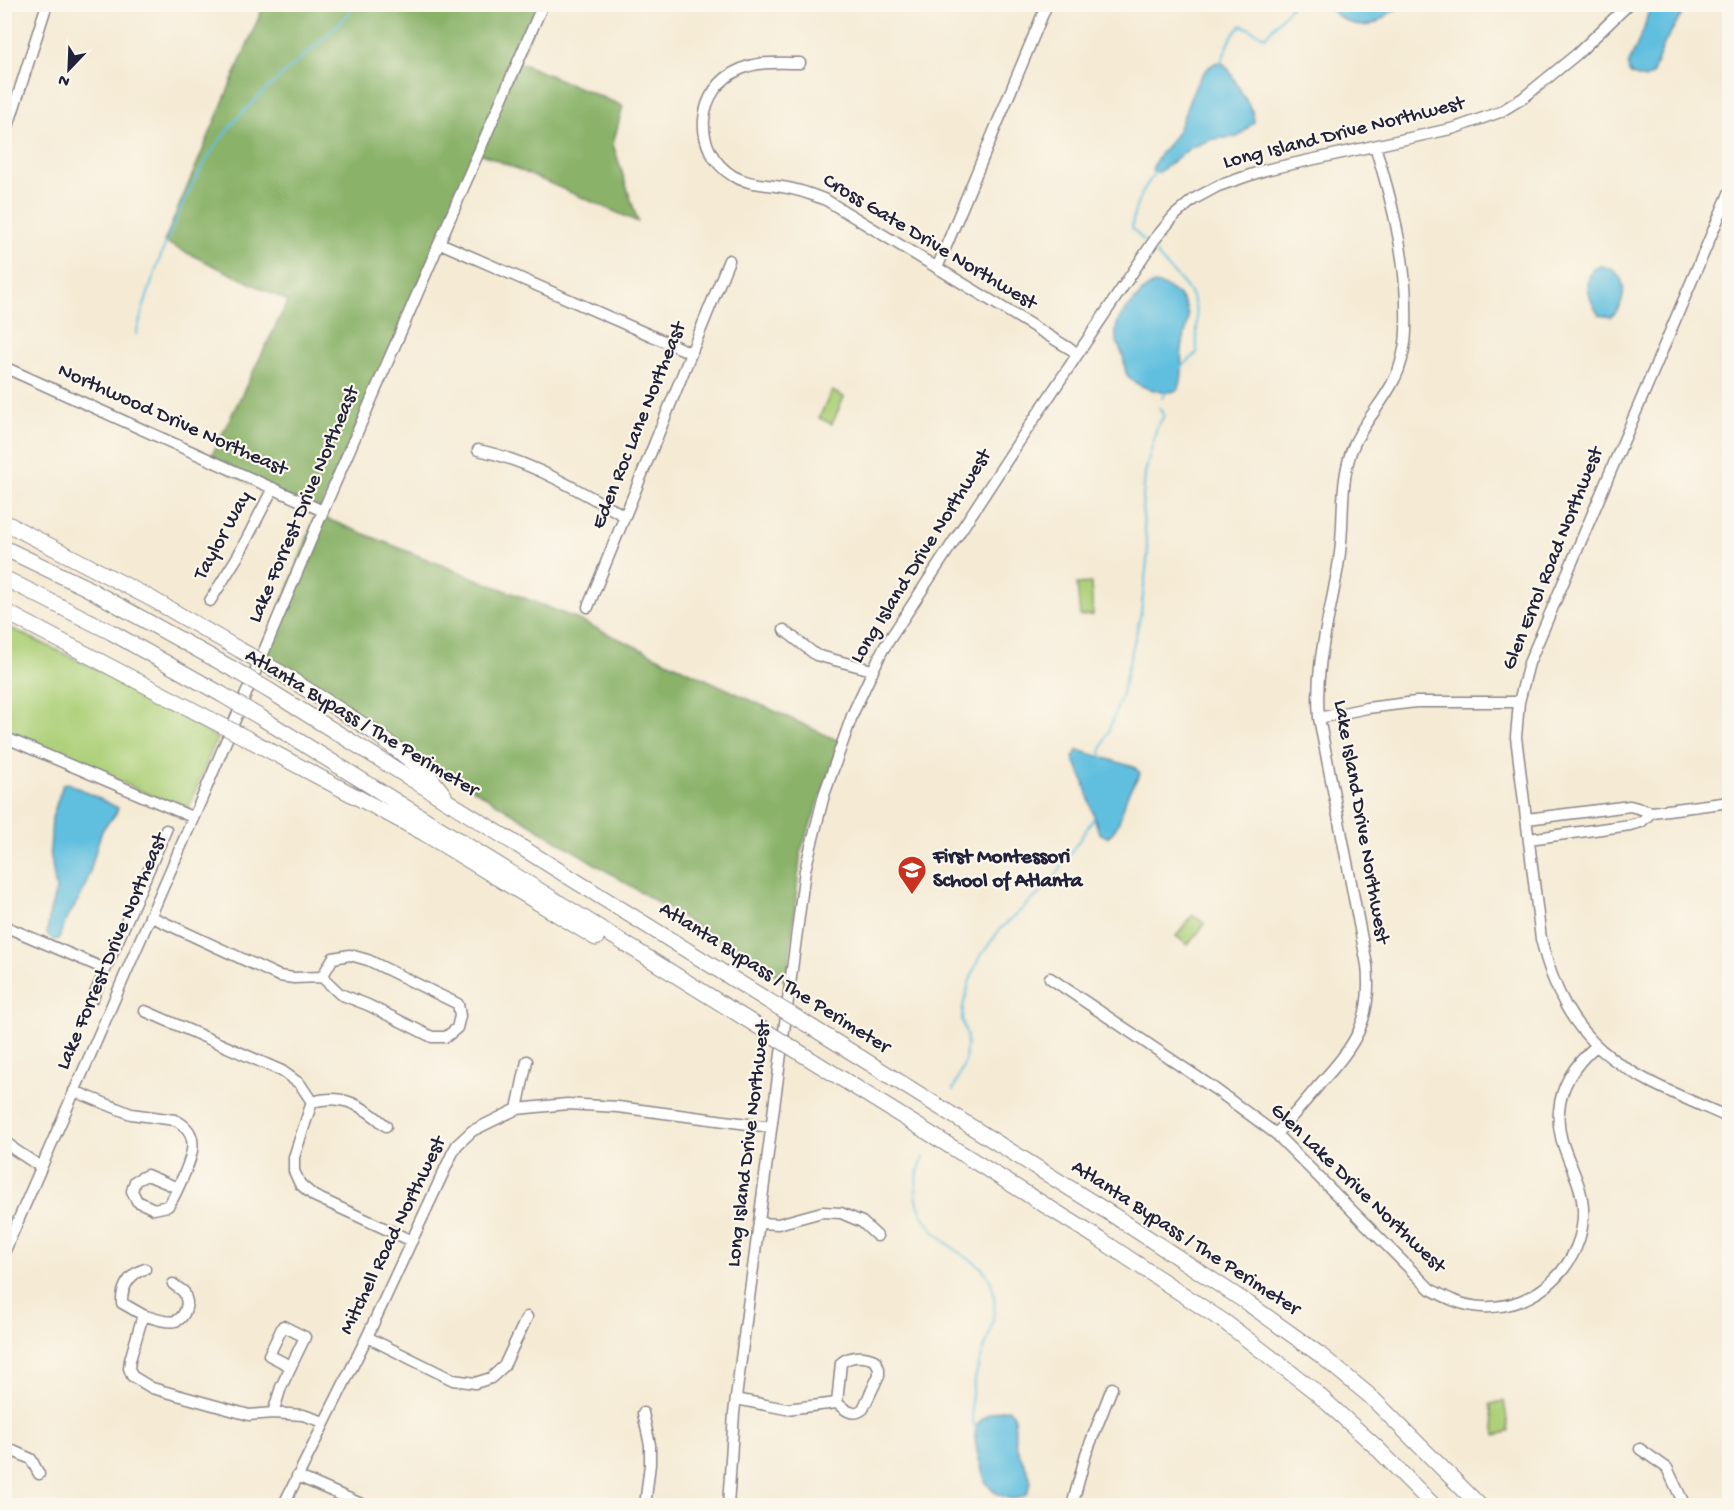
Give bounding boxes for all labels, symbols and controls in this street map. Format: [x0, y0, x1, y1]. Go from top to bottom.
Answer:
north arrow [39, 39, 99, 99]
text: N [55, 69, 73, 90]
street label: Long Island Drive Northwest [1221, 91, 1470, 176]
street label: Cross Gate Drive Northwest [817, 169, 1043, 318]
street label: Eden Roc Lane Northeast [587, 317, 694, 533]
street label: Northwood Drive Northeast [53, 359, 293, 484]
street label: Lake Forrest Drive Northeast [244, 381, 367, 627]
street label: Glen Errol Road Northwest [1498, 442, 1611, 674]
street label: Long Island Drive Northwest [846, 443, 1000, 669]
street label: Taylor Way [189, 487, 259, 586]
street label: Atlanta Bypass / The Perimeter [240, 644, 484, 805]
street label: Lake Island Drive Northwest [1326, 698, 1394, 948]
street label: Lake Forrest Drive Northeast [52, 828, 175, 1074]
place label: First Montessori School of Atlanta [932, 846, 1084, 895]
school or university icon: First Montessori School of Atlanta [896, 854, 928, 896]
street label: Atlanta Bypass / The Perimeter [654, 897, 896, 1061]
street label: Long Island Drive Northwest [722, 1017, 778, 1269]
street label: Glen Lake Drive Northwest [1264, 1099, 1452, 1281]
street label: Mitchell Road Northwest [335, 1131, 454, 1339]
street label: Atlanta Bypass / The Perimeter [1066, 1156, 1306, 1323]

